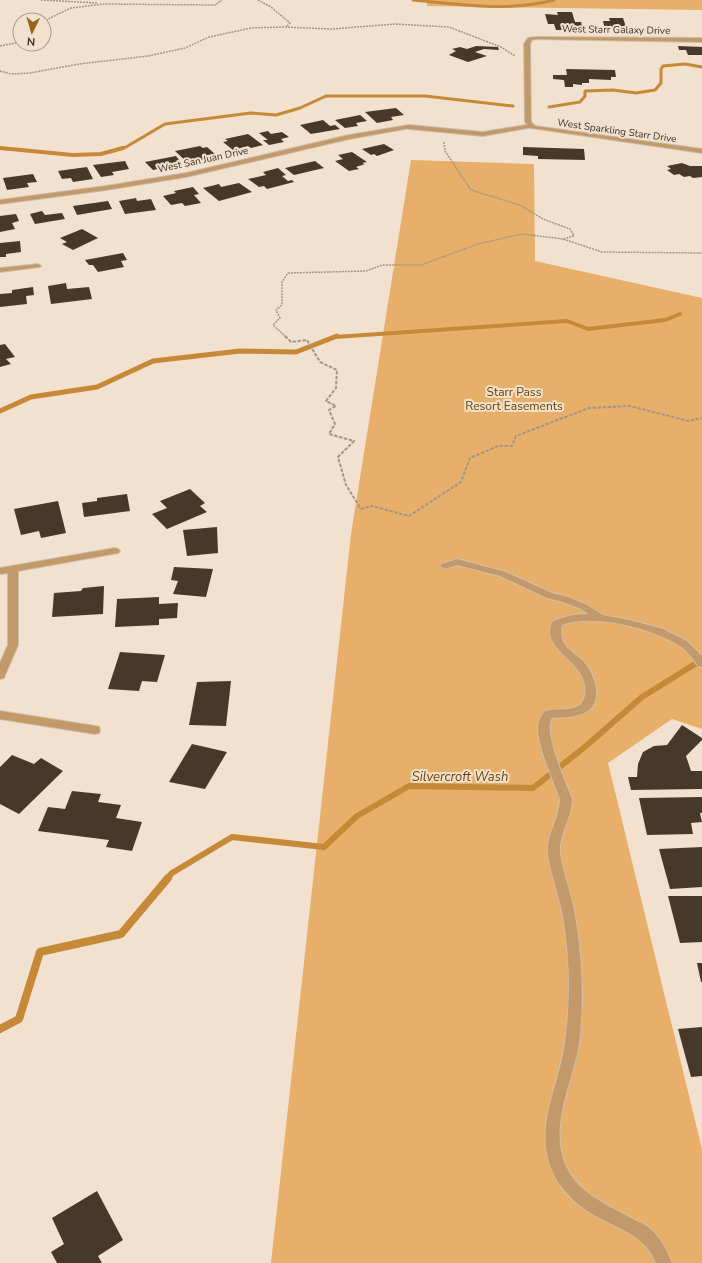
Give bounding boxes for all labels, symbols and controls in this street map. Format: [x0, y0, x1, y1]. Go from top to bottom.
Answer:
north arrow [12, 12, 52, 52]
street label: West Starr Galaxy Drive [562, 22, 670, 38]
text: N [26, 34, 36, 49]
street label: West Sparkling Starr Drive [557, 116, 677, 146]
street label: West San Juan Drive [156, 144, 250, 176]
park label: Starr Pass Resort Easements [465, 384, 563, 414]
water label: Silvercroft Wash [412, 768, 508, 786]

